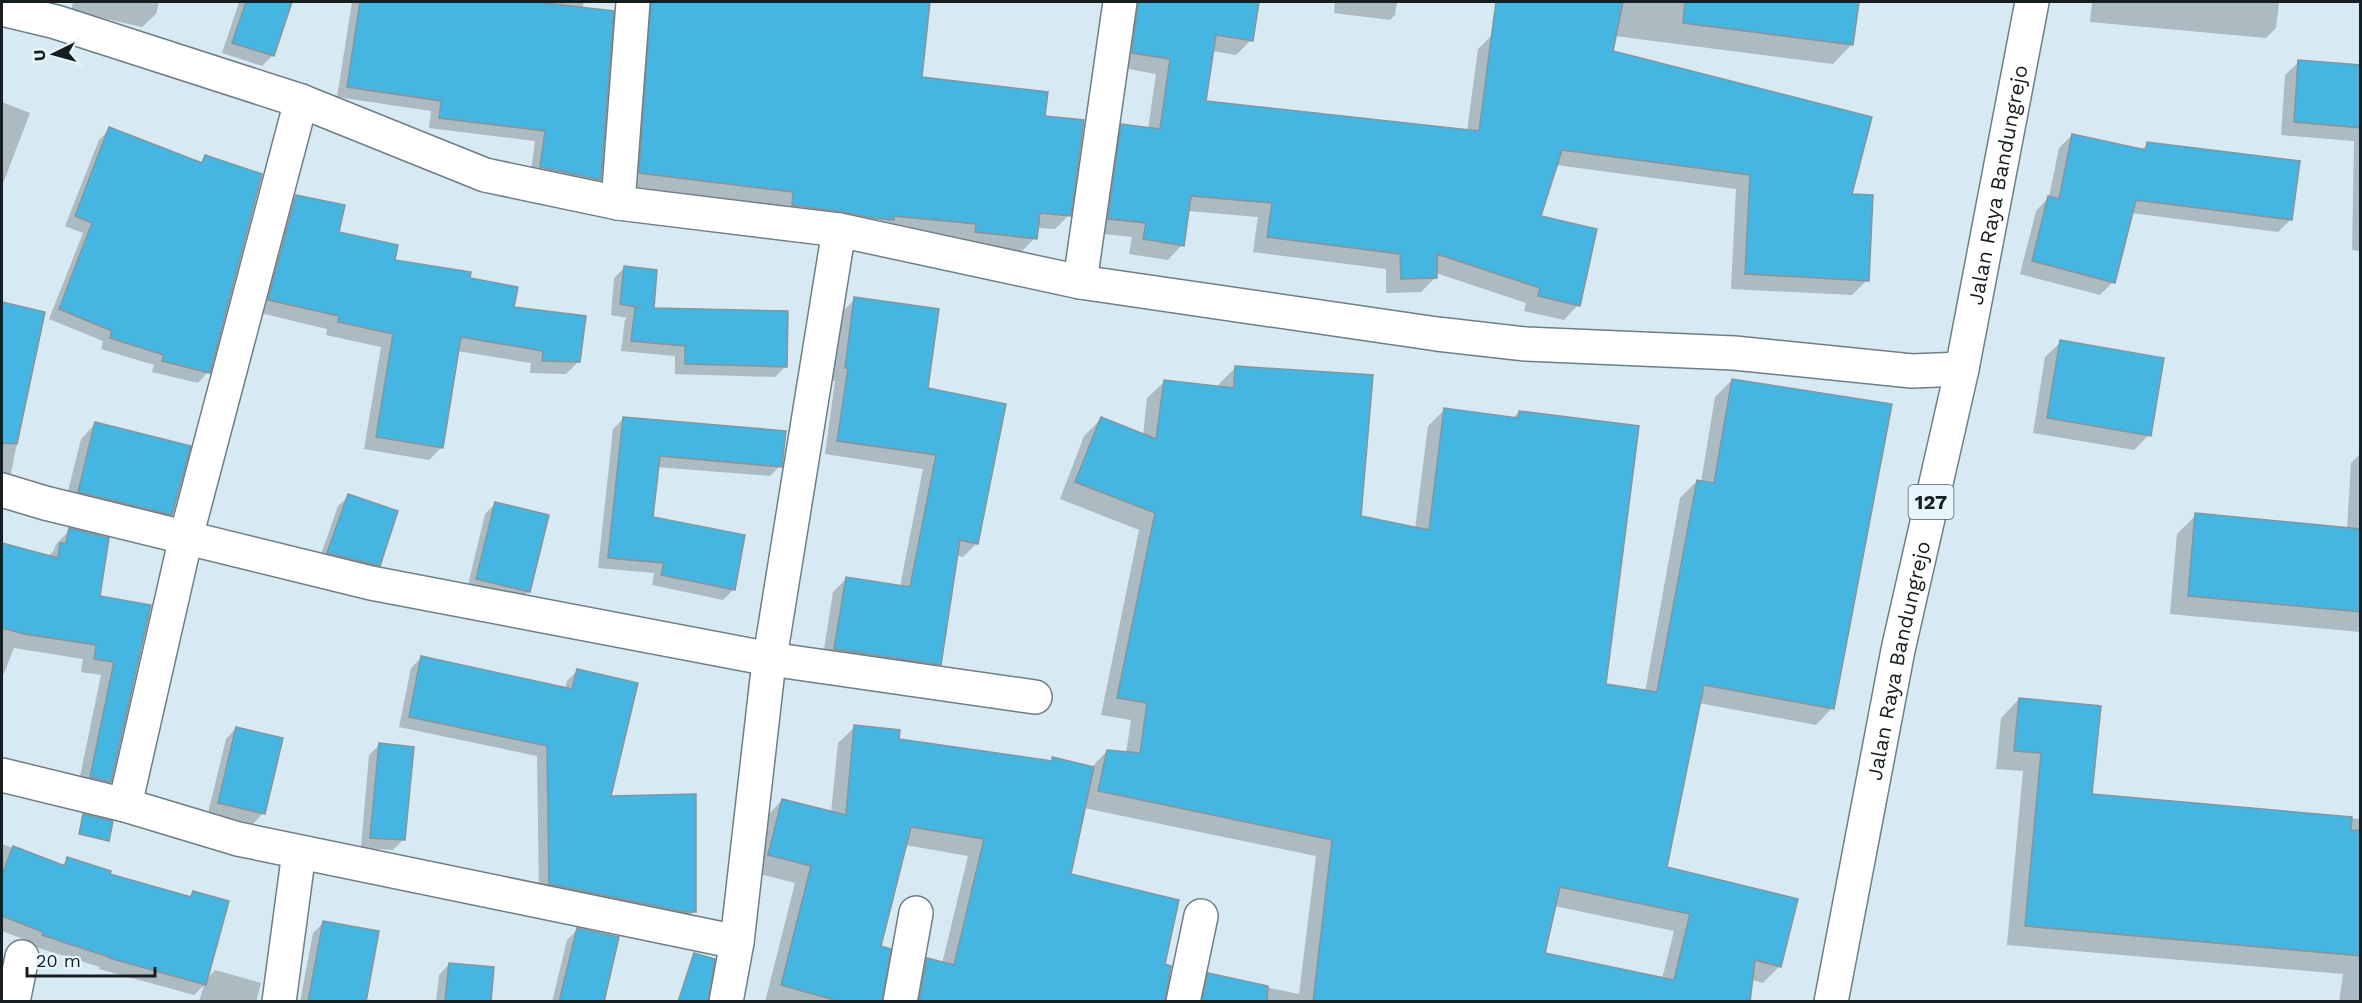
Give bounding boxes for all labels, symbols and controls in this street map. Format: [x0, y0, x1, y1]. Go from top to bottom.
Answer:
north arrow [24, 24, 84, 84]
text: U [30, 49, 50, 62]
street label: Jalan Raya Bandungrejo [1962, 63, 2032, 307]
road number: 127 [1908, 485, 1954, 519]
street label: Jalan Raya Bandungrejo [1861, 538, 1935, 782]
scale bar [27, 940, 154, 978]
text: 20 m [36, 950, 81, 971]

